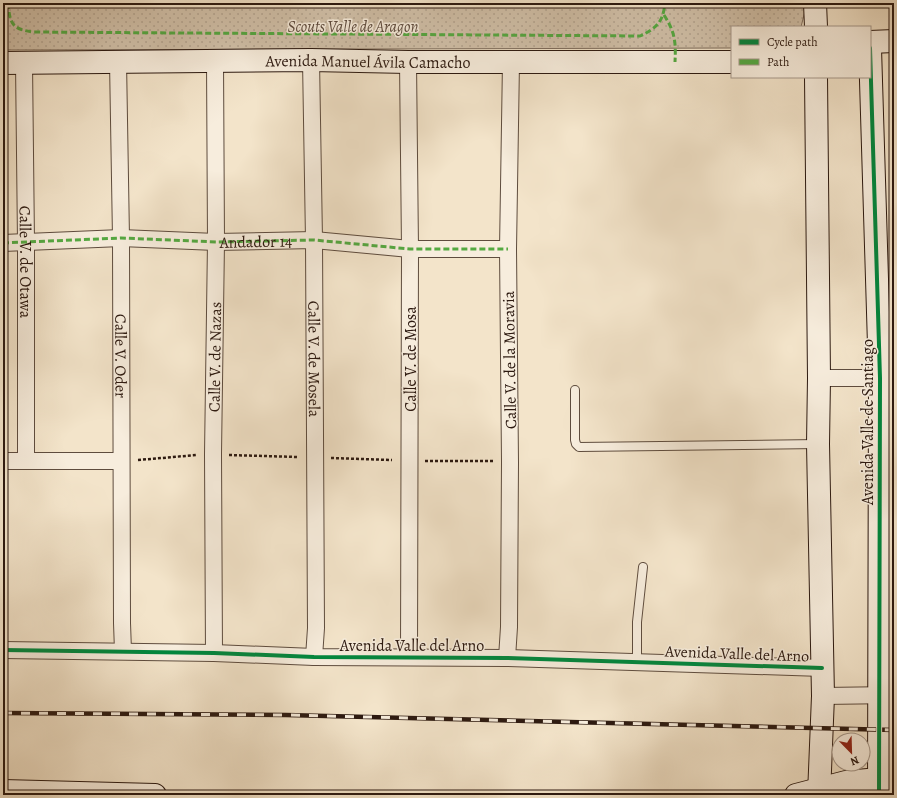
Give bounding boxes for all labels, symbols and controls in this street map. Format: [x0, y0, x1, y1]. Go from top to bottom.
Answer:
park label: Scouts Valle de Aragon [288, 16, 418, 38]
legend [731, 26, 871, 78]
text: Cycle path [767, 34, 818, 50]
street label: Avenida Manuel Ávila Camacho [264, 50, 470, 74]
text: Path [767, 54, 790, 70]
street label: Calle V. de Otawa [14, 206, 36, 319]
street label: Andador 14 [218, 230, 292, 254]
street label: Calle V. de la Moravia [498, 290, 522, 429]
street label: Calle V. de Mosela [302, 301, 325, 418]
street label: Calle V. de Nazas [204, 302, 227, 412]
street label: Calle V. de Mosa [400, 306, 422, 412]
street label: Calle V. Oder [109, 314, 131, 398]
street label: Avenida Valle de Santiago [857, 339, 879, 506]
street label: Avenida Valle del Arno [339, 635, 484, 657]
street label: Avenida Valle del Arno [663, 640, 810, 668]
north arrow [831, 732, 871, 772]
text: N [848, 752, 861, 769]

